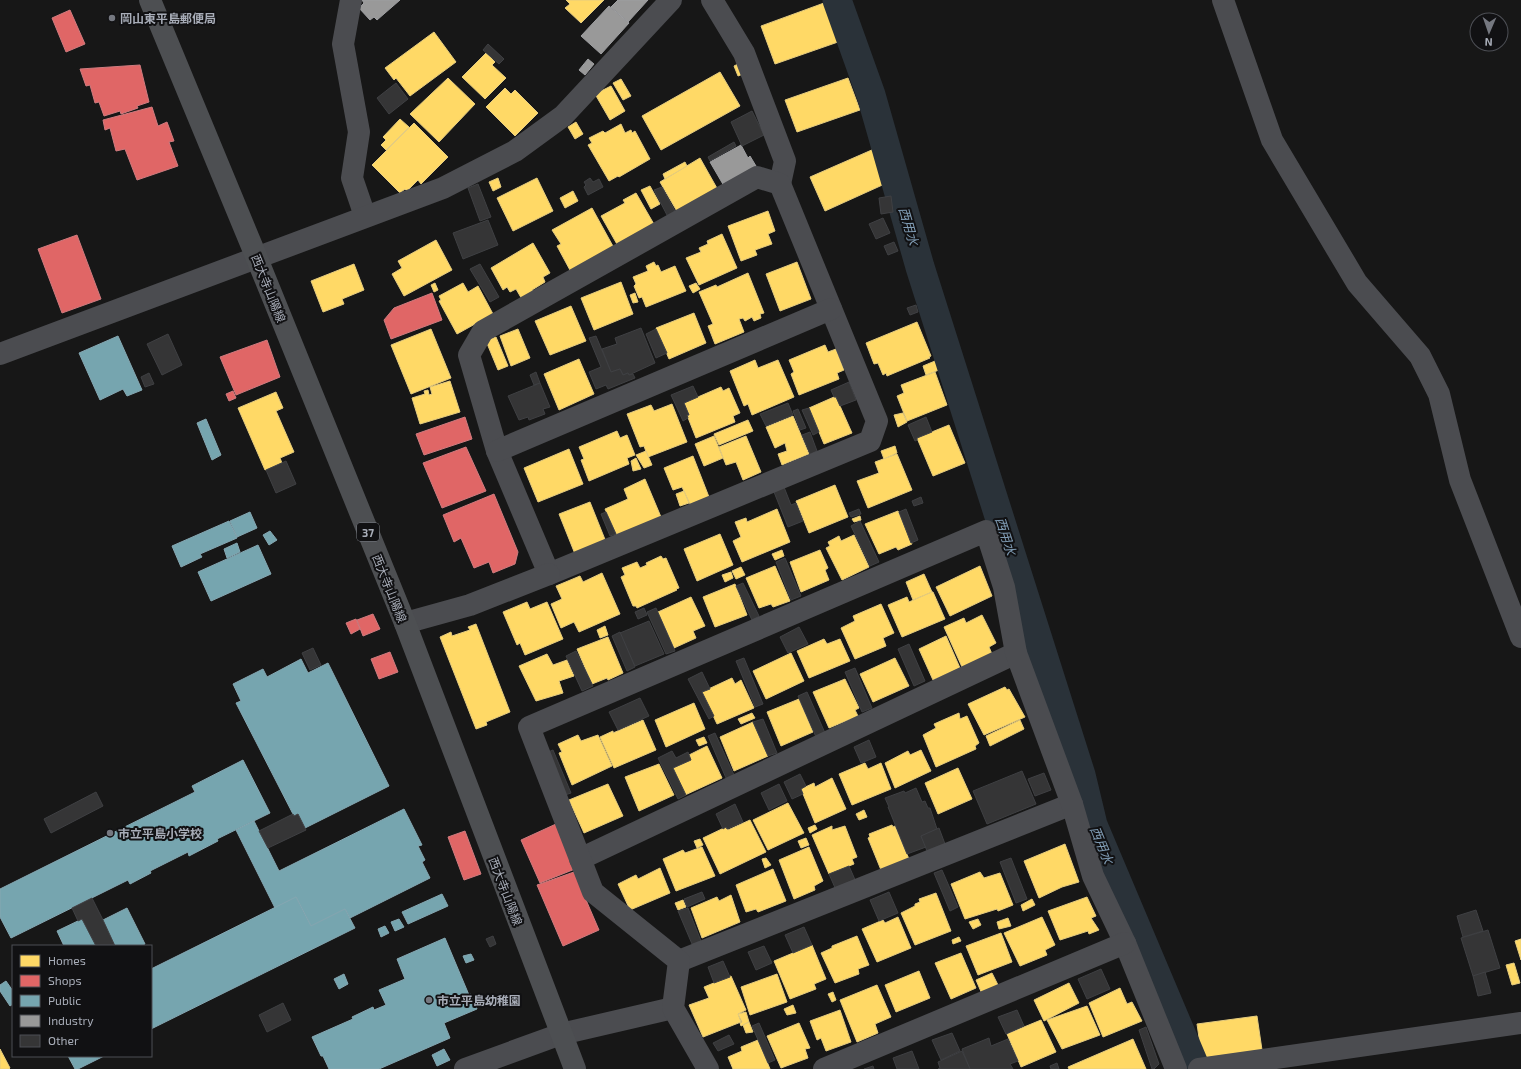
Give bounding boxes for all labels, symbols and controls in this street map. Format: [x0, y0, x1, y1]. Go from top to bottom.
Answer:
place label: 岡山東平島郵便局 [120, 11, 216, 25]
north arrow [1469, 12, 1509, 52]
marker: 岡山東平島郵便局 [107, 13, 117, 23]
text: N [1484, 36, 1493, 49]
water label: 西用水 [896, 205, 923, 249]
street label: 西大寺山陽線 [249, 252, 289, 324]
water label: 西用水 [992, 515, 1020, 559]
road number: 37 [357, 523, 379, 541]
street label: 西大寺山陽線 [370, 552, 410, 624]
water label: 西用水 [1087, 824, 1117, 868]
place label: 市立平島小学校 [118, 826, 202, 840]
marker: 市立平島小学校 [105, 828, 115, 838]
street label: 西大寺山陽線 [487, 855, 525, 927]
legend [12, 945, 152, 1057]
text: Homes [48, 953, 86, 967]
text: Shops [48, 973, 82, 987]
text: Public [48, 993, 81, 1007]
place label: 市立平島幼稚園 [437, 993, 521, 1007]
marker: 市立平島幼稚園 [424, 995, 434, 1005]
text: Industry [48, 1013, 94, 1027]
text: Other [48, 1033, 79, 1047]

